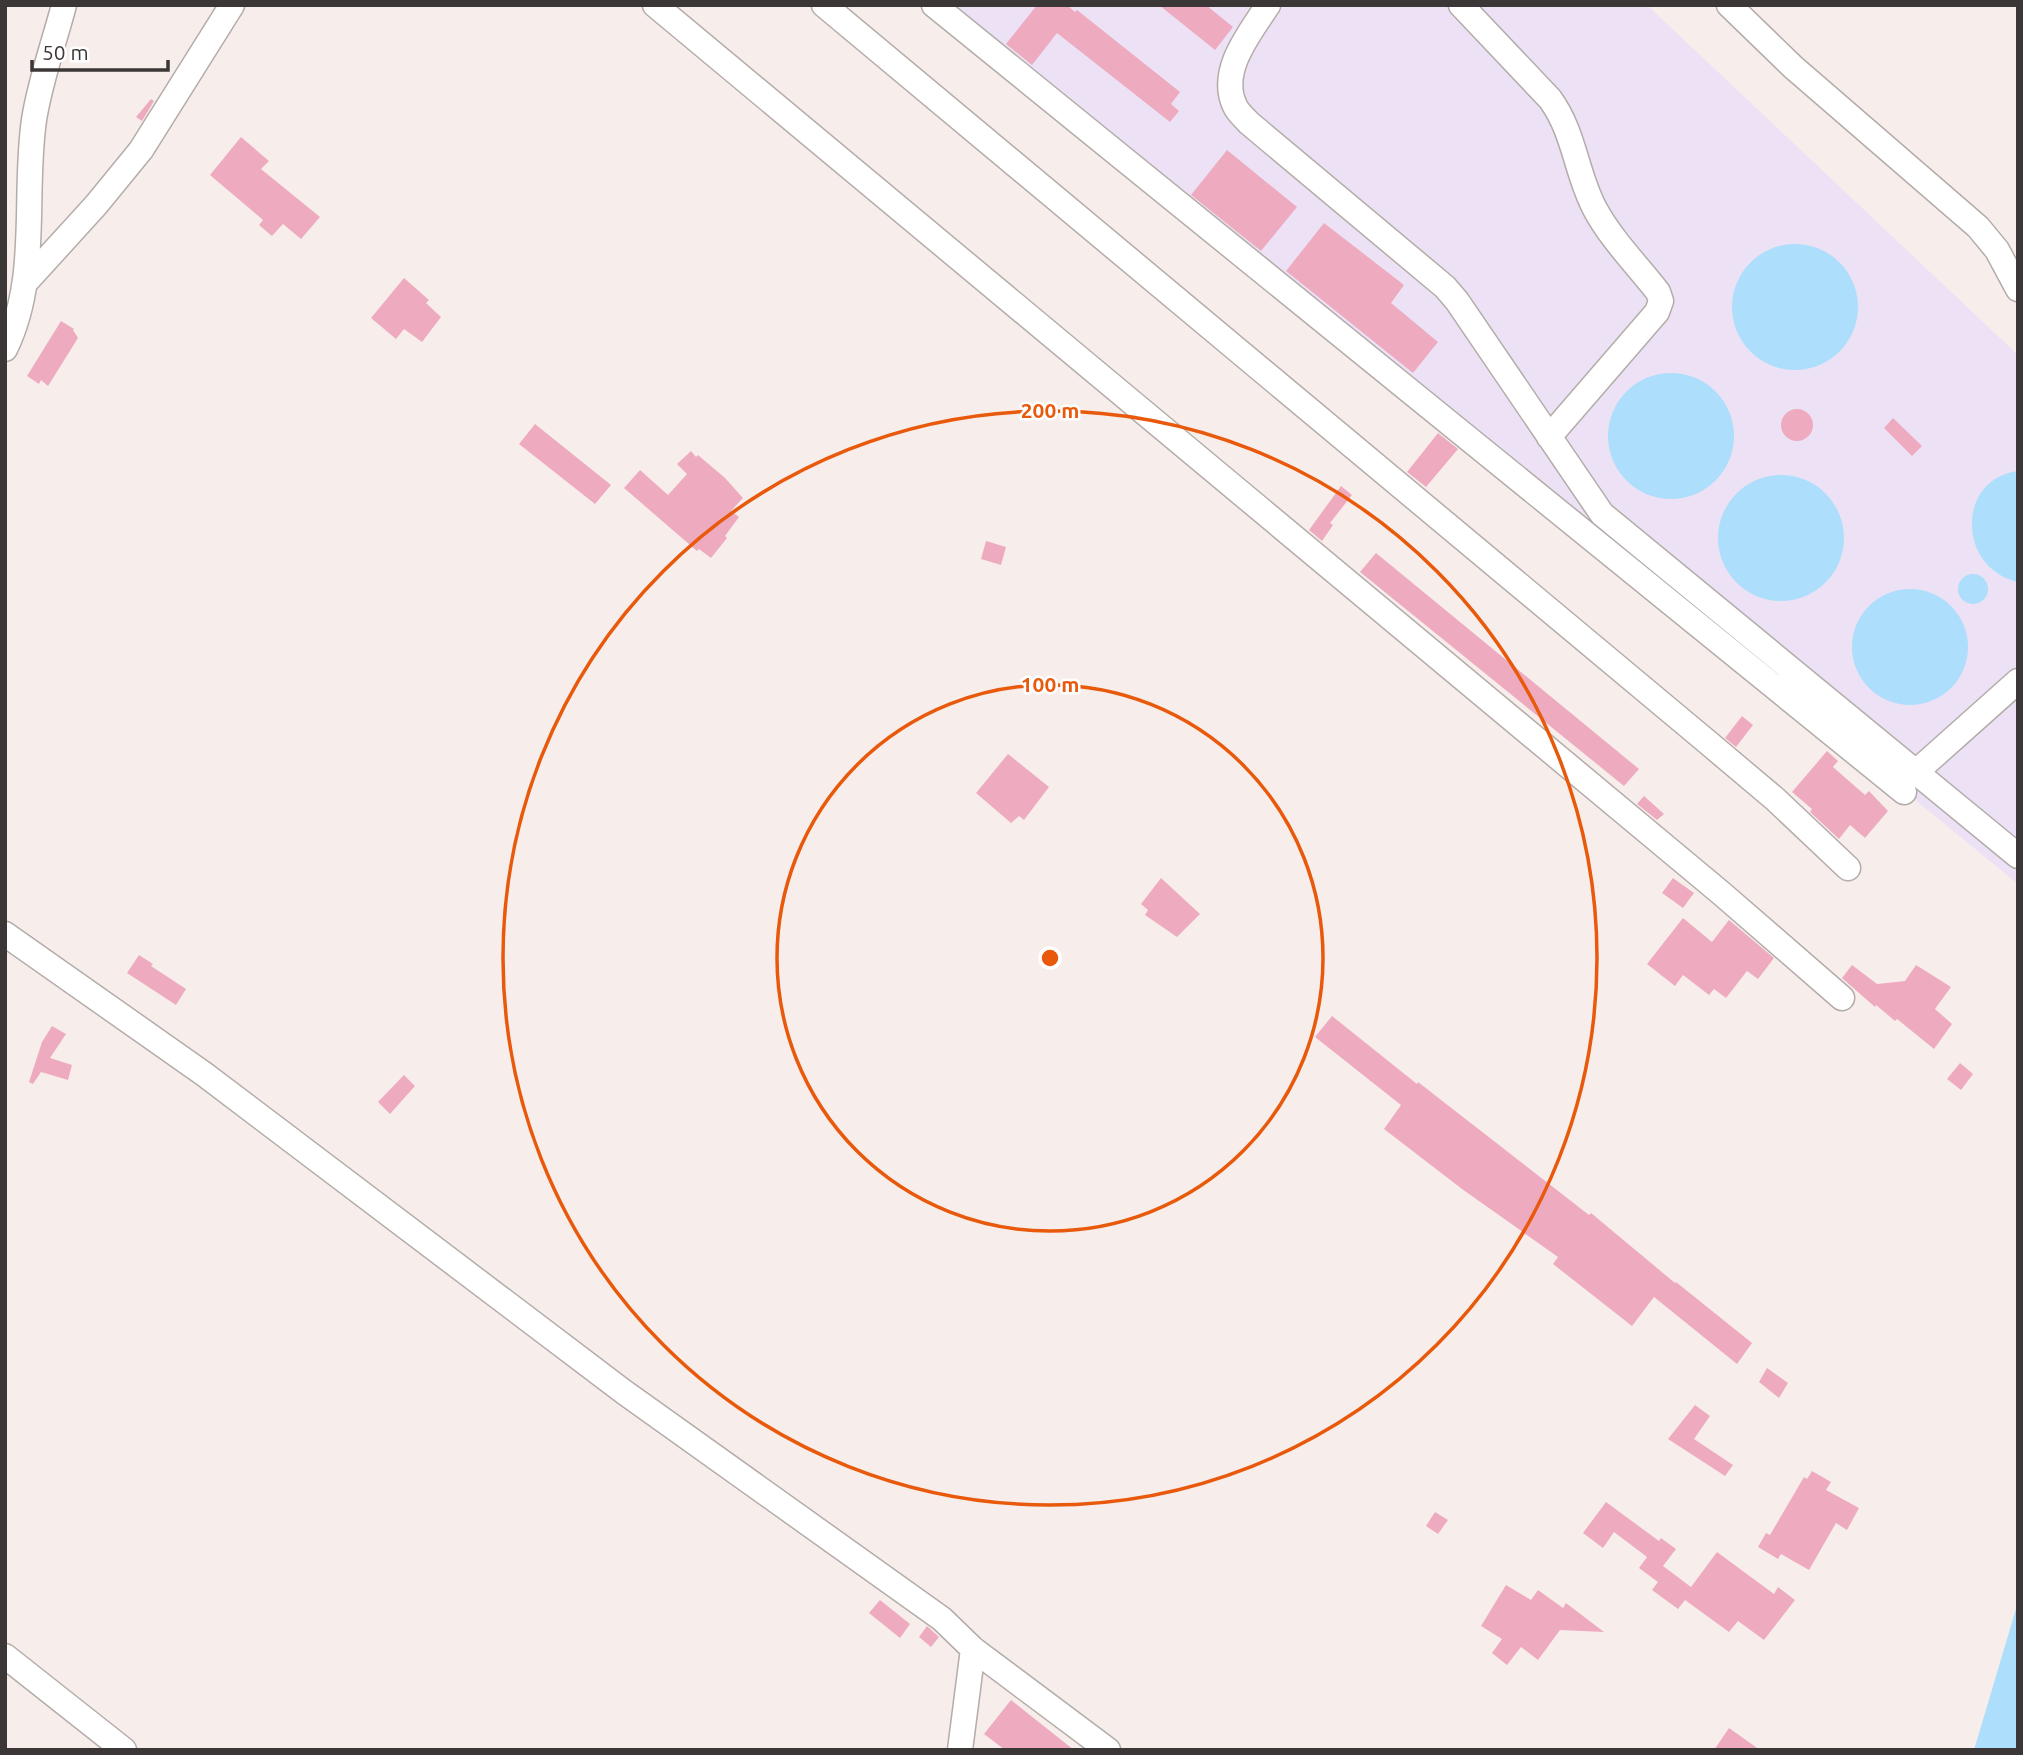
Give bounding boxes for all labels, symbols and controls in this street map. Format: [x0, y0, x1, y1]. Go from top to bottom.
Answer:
scale bar [32, 28, 168, 72]
text: 50 m [42, 40, 89, 64]
text: 200 m [1021, 398, 1079, 422]
text: 100 m [1021, 672, 1079, 696]
centre of rings [1038, 946, 1062, 970]

